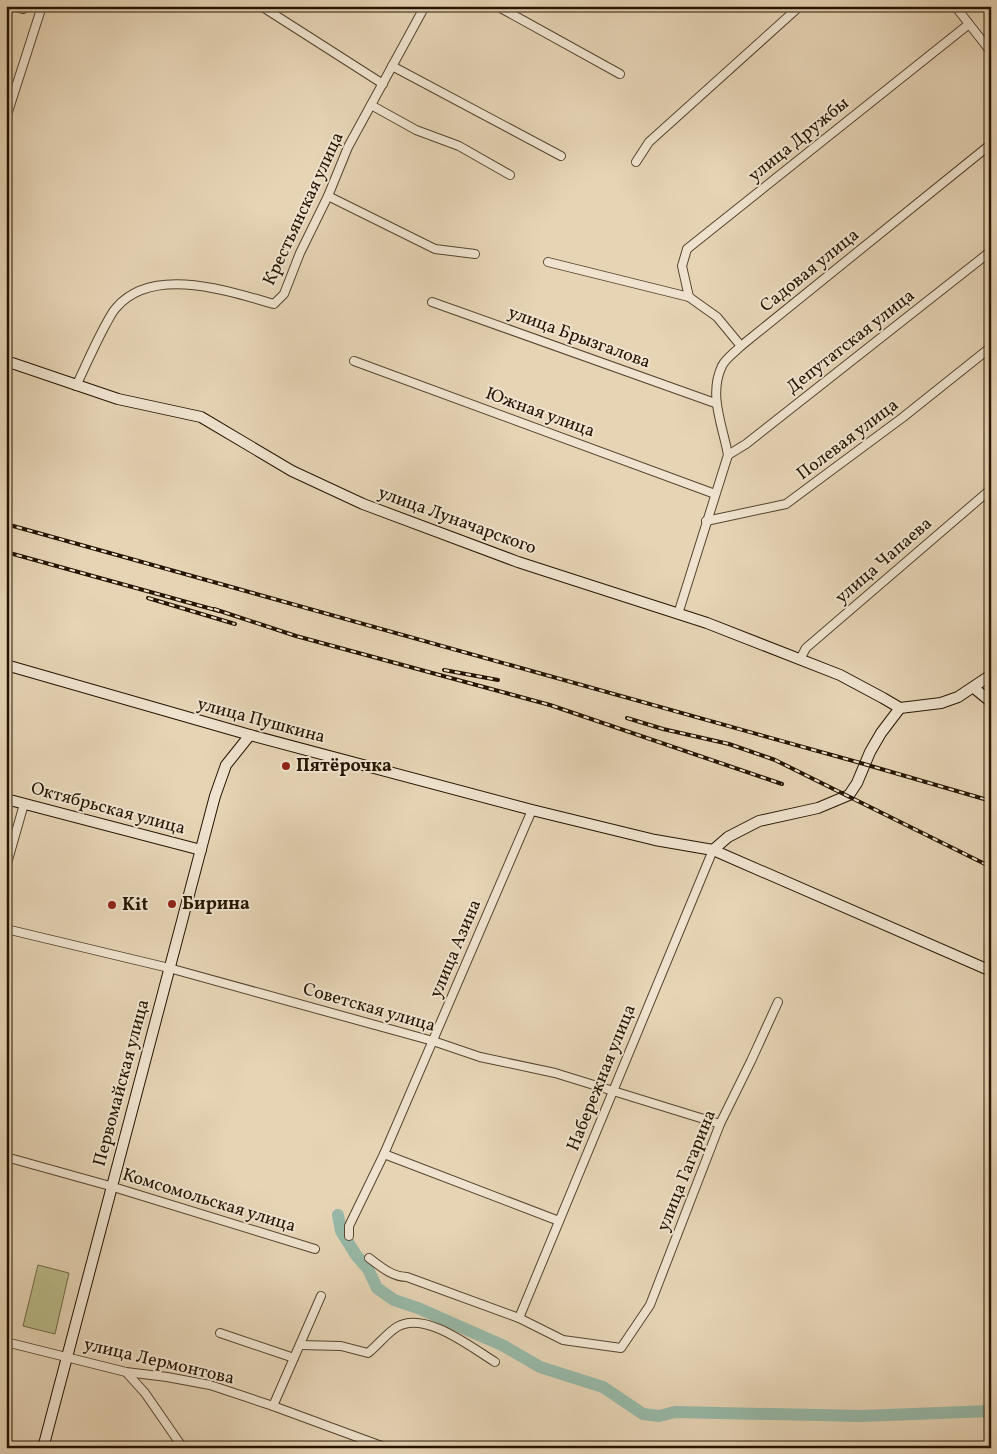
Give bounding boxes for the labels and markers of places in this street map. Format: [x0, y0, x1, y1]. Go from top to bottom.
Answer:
place label: Пятёрочка [296, 754, 392, 779]
marker: Пятёрочка [280, 760, 292, 772]
place label: Бирина [182, 892, 250, 917]
place label: Kit [122, 893, 148, 918]
marker: Бирина [166, 898, 178, 910]
marker: Kit [106, 899, 118, 911]

